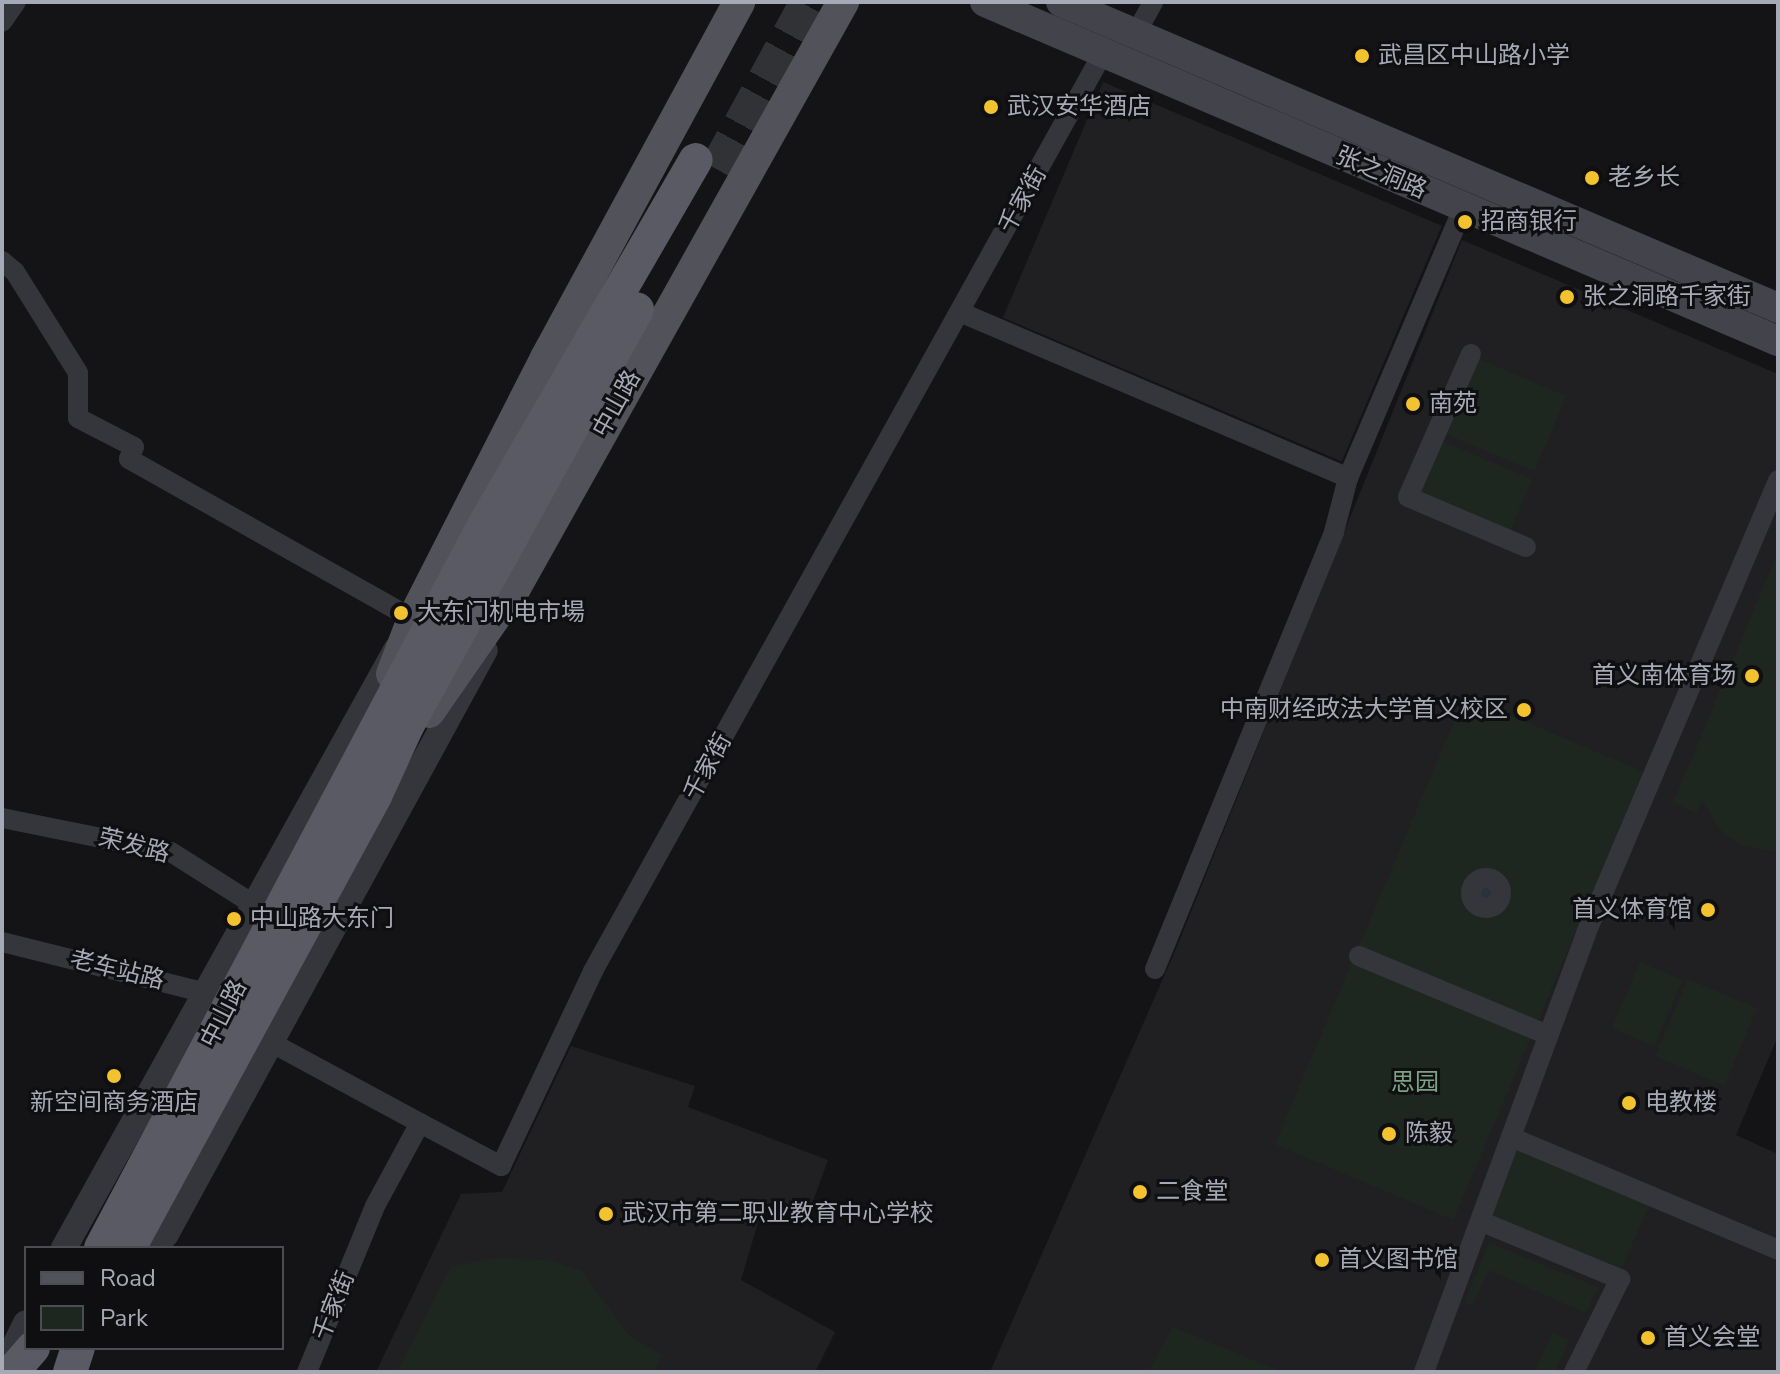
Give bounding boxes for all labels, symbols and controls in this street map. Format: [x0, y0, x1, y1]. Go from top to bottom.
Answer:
place label: 武昌区中山路小学 [1378, 42, 1570, 70]
marker: 武昌区中山路小学 [1353, 47, 1371, 65]
place label: 武汉安华酒店 [1007, 93, 1151, 121]
marker: 武汉安华酒店 [982, 98, 1000, 116]
street label: 张之洞路 [1331, 141, 1431, 205]
street label: 千家街 [993, 162, 1053, 238]
place label: 老乡长 [1608, 164, 1680, 192]
marker: 老乡长 [1583, 169, 1601, 187]
place label: 招商银行 [1481, 208, 1577, 236]
marker: 招商银行 [1456, 213, 1474, 231]
place label: 张之洞路千家街 [1583, 283, 1751, 311]
marker: 张之洞路千家街 [1558, 288, 1576, 306]
street label: 中山路 [587, 366, 647, 442]
place label: 南苑 [1429, 390, 1477, 418]
marker: 南苑 [1404, 395, 1422, 413]
place label: 大东门机电市場 [417, 599, 585, 627]
marker: 大东门机电市場 [392, 604, 410, 622]
place label: 首义南体育场 [1592, 662, 1736, 690]
marker: 首义南体育场 [1743, 667, 1761, 685]
place label: 中南财经政法大学首义校区 [1220, 696, 1508, 724]
marker: 中南财经政法大学首义校区 [1515, 701, 1533, 719]
street label: 千家街 [678, 729, 738, 805]
street label: 荣发路 [96, 823, 172, 869]
place label: 首义体育馆 [1572, 896, 1692, 924]
marker: 首义体育馆 [1699, 901, 1717, 919]
place label: 中山路大东门 [250, 905, 394, 933]
marker: 中山路大东门 [225, 910, 243, 928]
street label: 老车站路 [67, 944, 167, 996]
street label: 中山路 [195, 975, 253, 1053]
marker: 新空间商务酒店 [105, 1067, 123, 1085]
park label: 思园 [1391, 1069, 1439, 1097]
place label: 新空间商务酒店 [30, 1089, 198, 1117]
place label: 电教楼 [1645, 1089, 1717, 1117]
marker: 电教楼 [1620, 1094, 1638, 1112]
place label: 陈毅 [1405, 1120, 1453, 1148]
marker: 陈毅 [1380, 1125, 1398, 1143]
place label: 二食堂 [1156, 1178, 1228, 1206]
marker: 二食堂 [1131, 1183, 1149, 1201]
place label: 武汉市第二职业教育中心学校 [622, 1200, 934, 1228]
marker: 武汉市第二职业教育中心学校 [597, 1205, 615, 1223]
legend [24, 1246, 284, 1350]
place label: 首义图书馆 [1338, 1246, 1458, 1274]
marker: 首义图书馆 [1313, 1251, 1331, 1269]
text: Road [100, 1262, 156, 1294]
street label: 千家街 [307, 1267, 361, 1345]
text: Park [100, 1302, 148, 1334]
place label: 首义会堂 [1664, 1324, 1760, 1352]
marker: 首义会堂 [1639, 1329, 1657, 1347]

